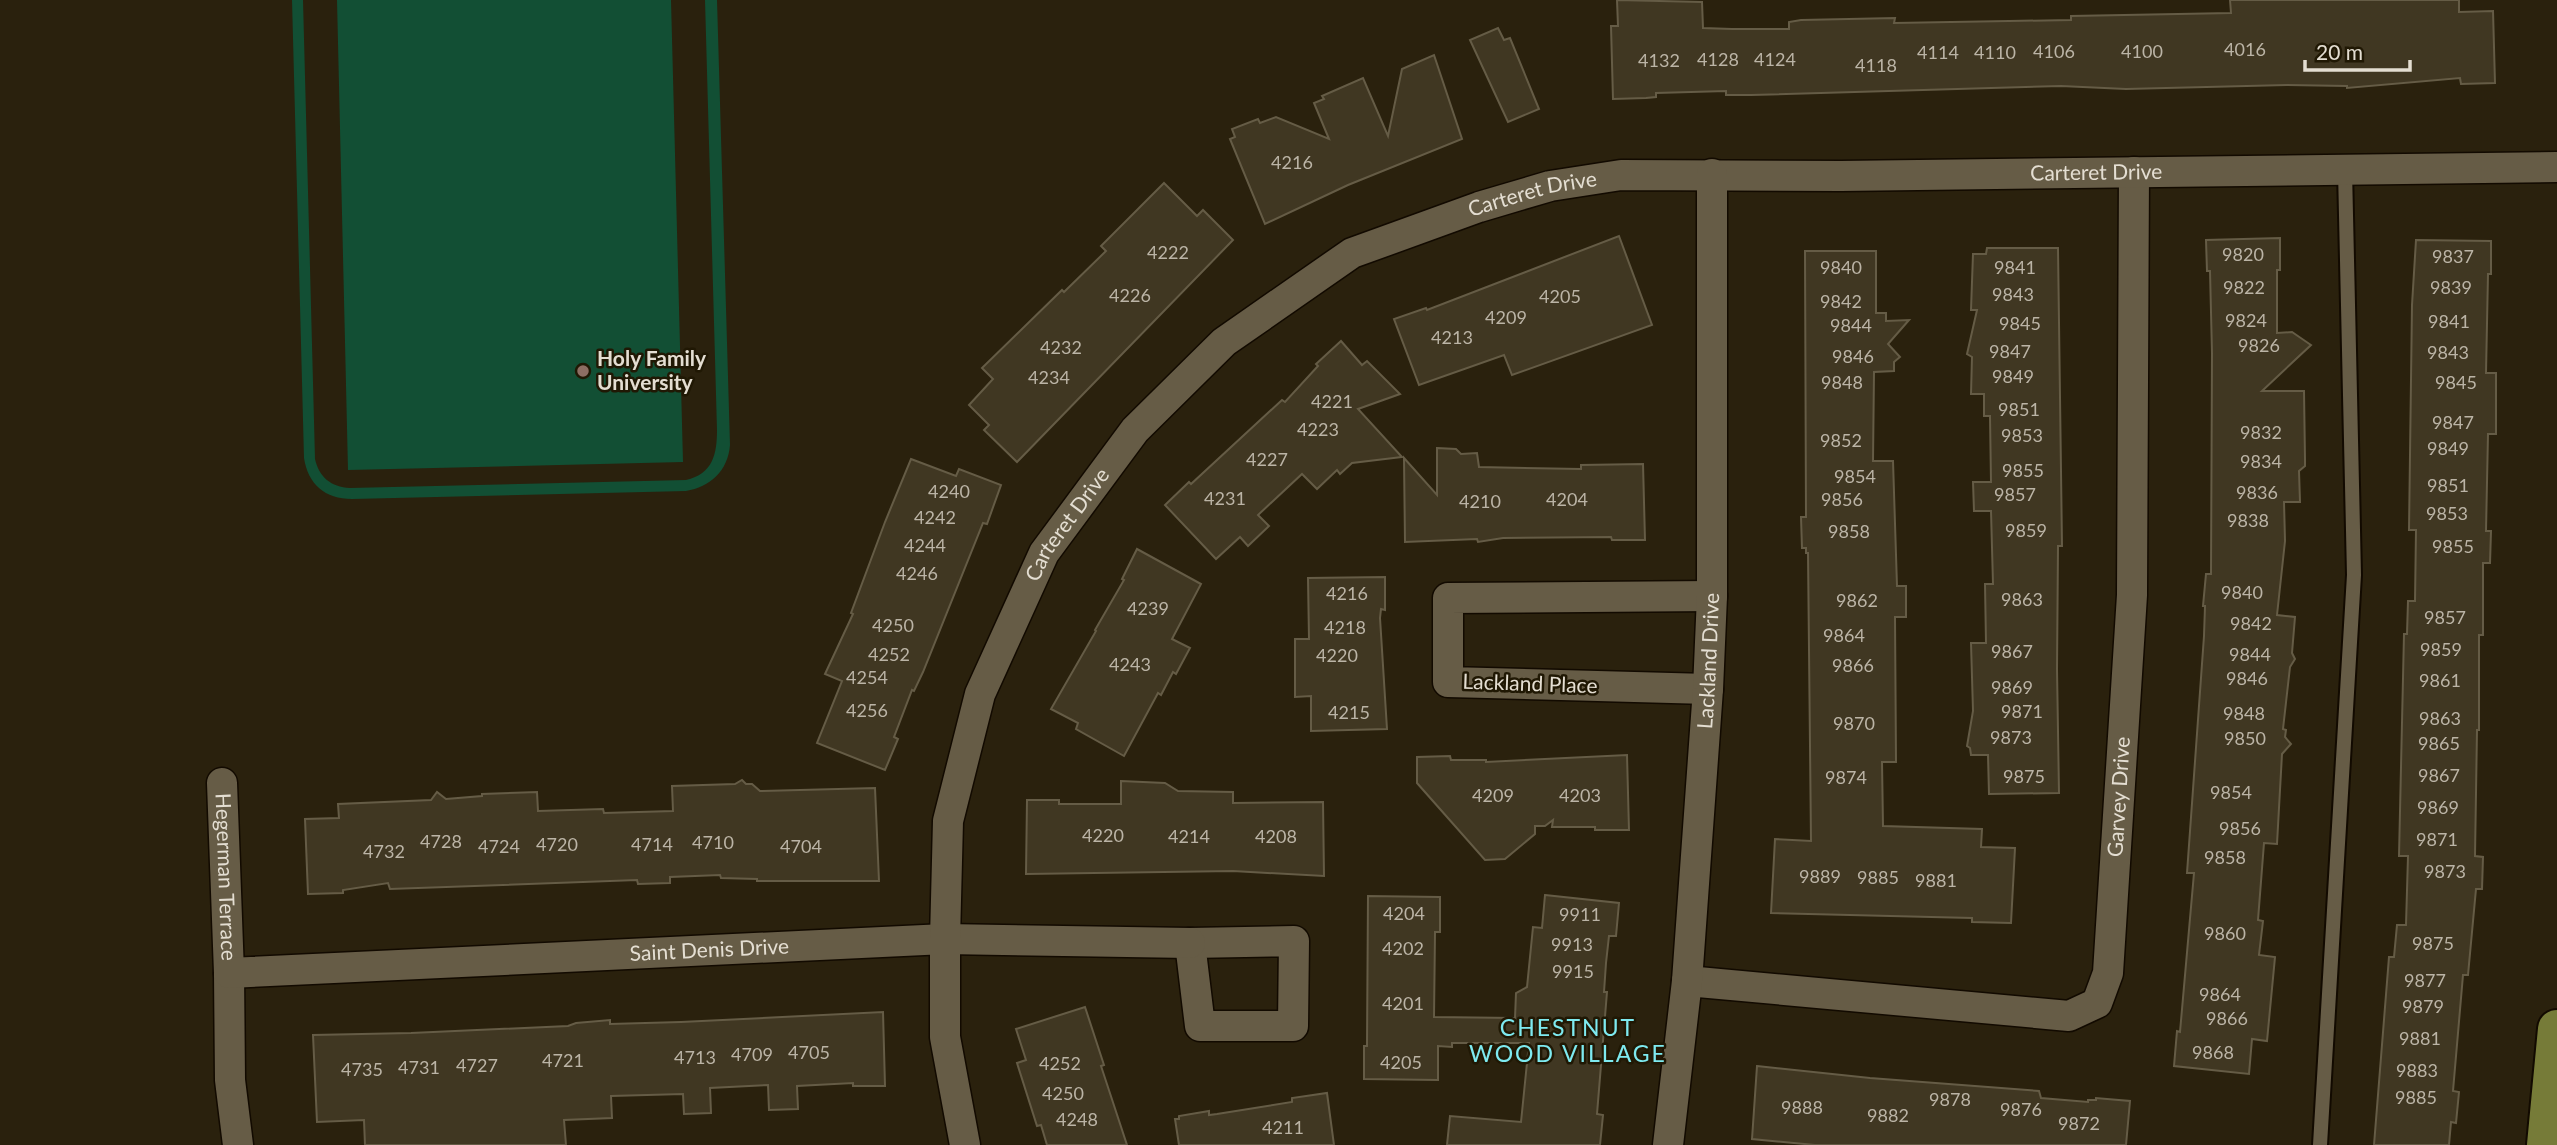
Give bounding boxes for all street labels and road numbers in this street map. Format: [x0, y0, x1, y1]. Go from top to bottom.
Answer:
street label: Carteret Drive [2030, 158, 2162, 185]
street label: Carteret Drive [1464, 165, 1598, 221]
street label: Carteret Drive [1019, 462, 1114, 585]
street label: Lackland Drive [1691, 592, 1723, 730]
street label: Lackland Place [1462, 668, 1598, 697]
street label: Garvey Drive [2101, 736, 2134, 858]
street label: Hegerman Terrace [211, 792, 243, 961]
street label: Saint Denis Drive [629, 932, 790, 965]

